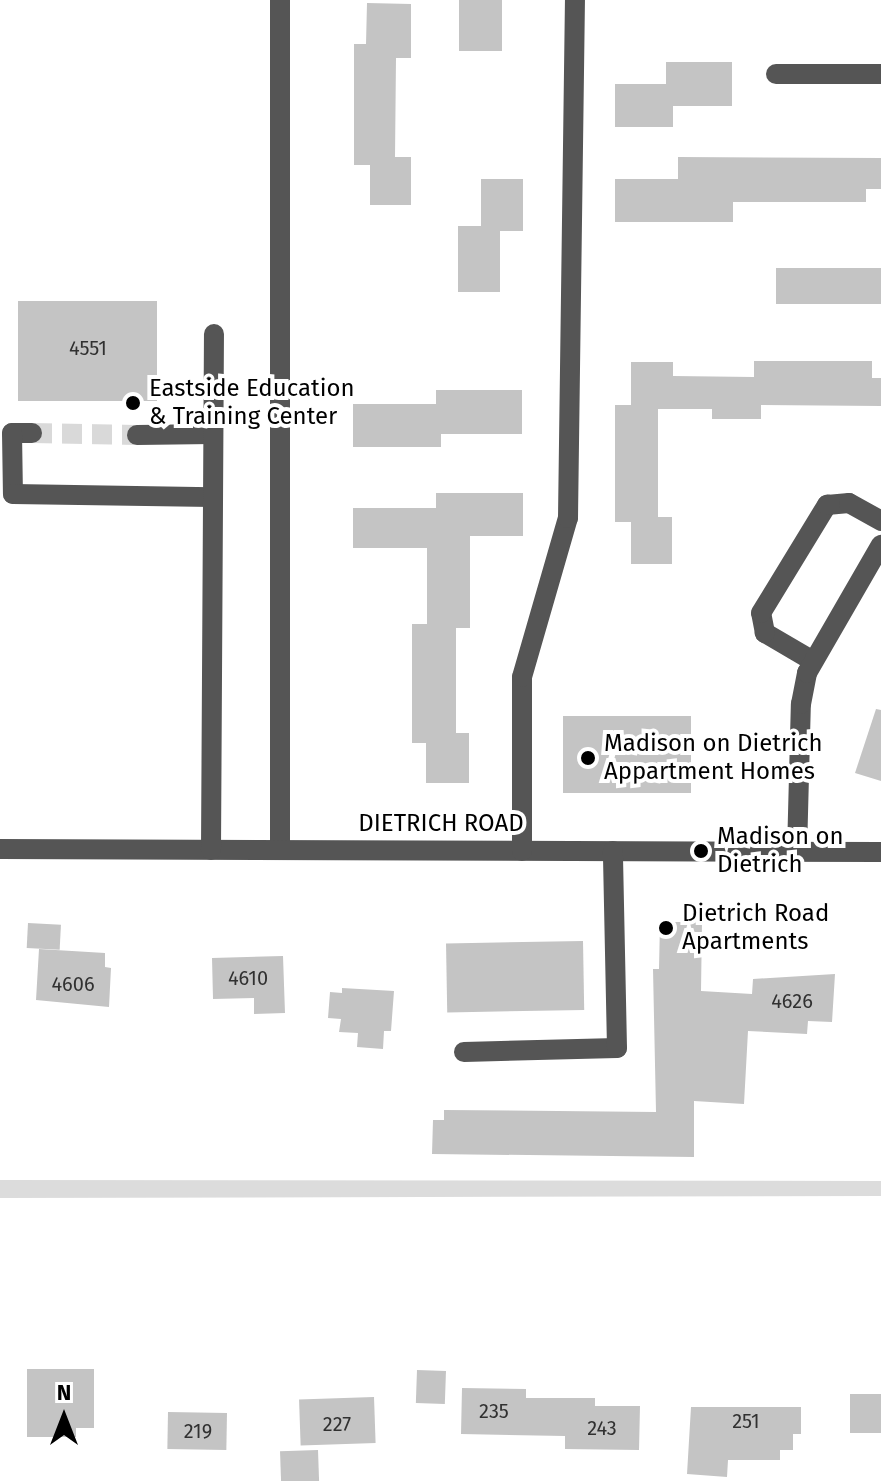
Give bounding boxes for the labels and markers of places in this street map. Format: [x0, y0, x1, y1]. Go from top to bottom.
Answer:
place label: Eastside Education & Training Center [149, 375, 354, 431]
marker: Eastside Education & Training Center [124, 394, 142, 412]
place label: Madison on Dietrich Appartment Homes [604, 730, 822, 786]
marker: Madison on Dietrich Appartment Homes [579, 749, 597, 767]
place label: Madison on Dietrich [717, 823, 844, 879]
marker: Madison on Dietrich [692, 842, 710, 860]
place label: Dietrich Road Apartments [682, 900, 829, 956]
marker: Dietrich Road Apartments [657, 919, 675, 937]

